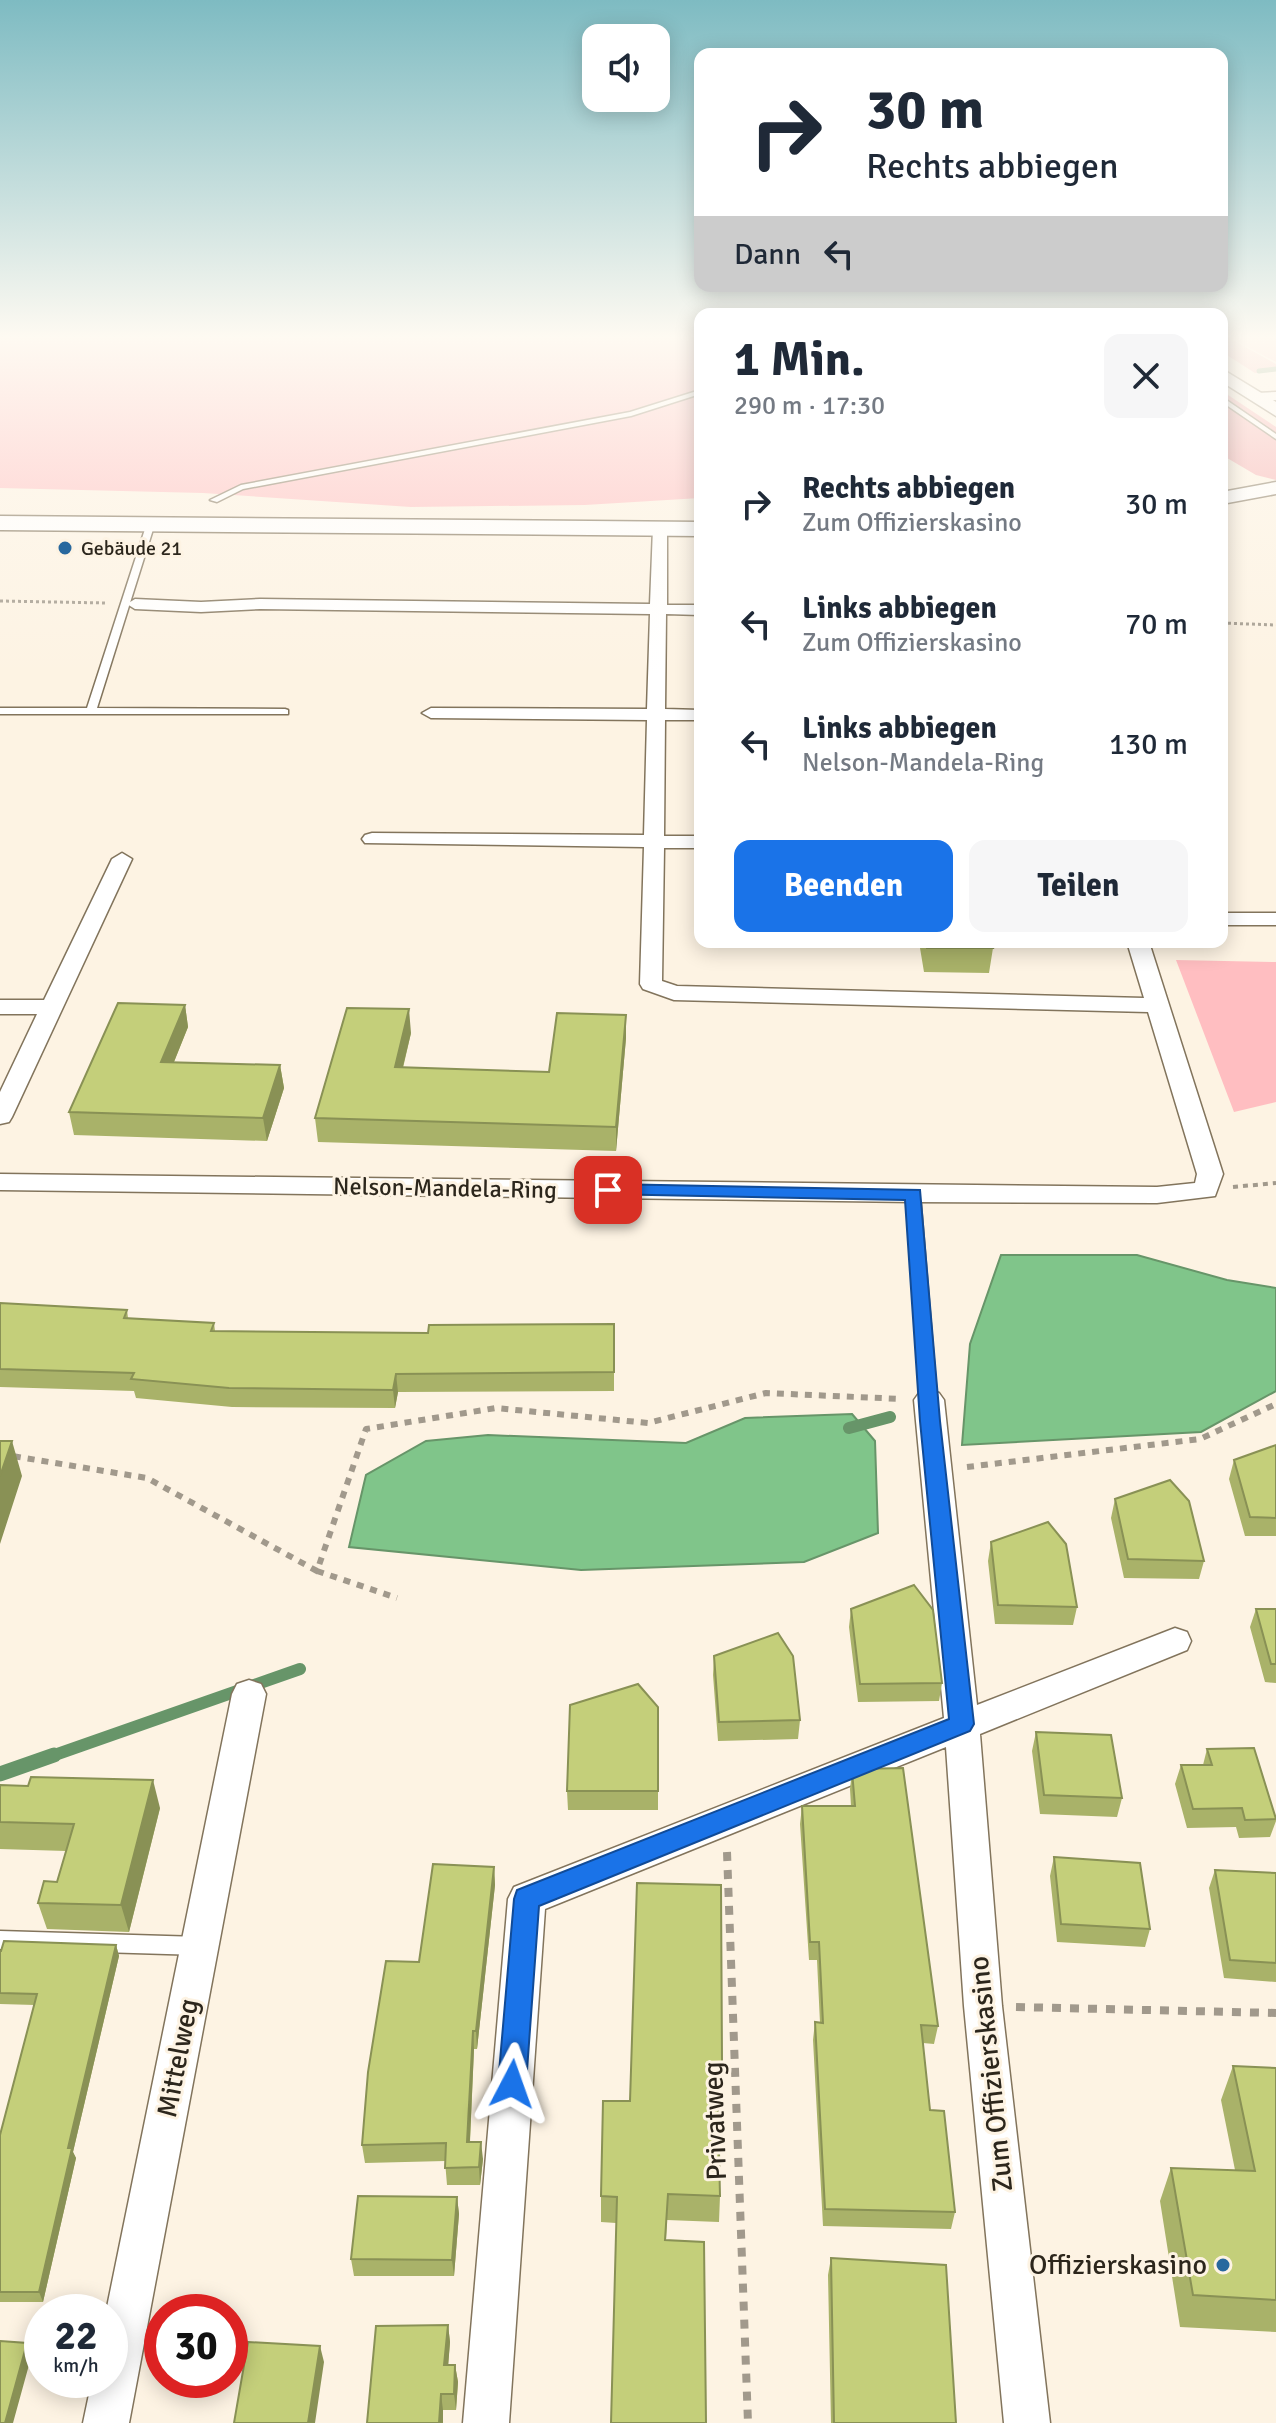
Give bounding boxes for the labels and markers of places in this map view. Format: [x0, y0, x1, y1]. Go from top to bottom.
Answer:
place label: Gebäude 21 [81, 536, 182, 561]
marker: Gebäude 21 [56, 539, 74, 557]
pin [574, 1156, 642, 1224]
place label: Offizierskasino [1029, 2248, 1207, 2282]
marker: Offizierskasino [1214, 2256, 1232, 2274]

